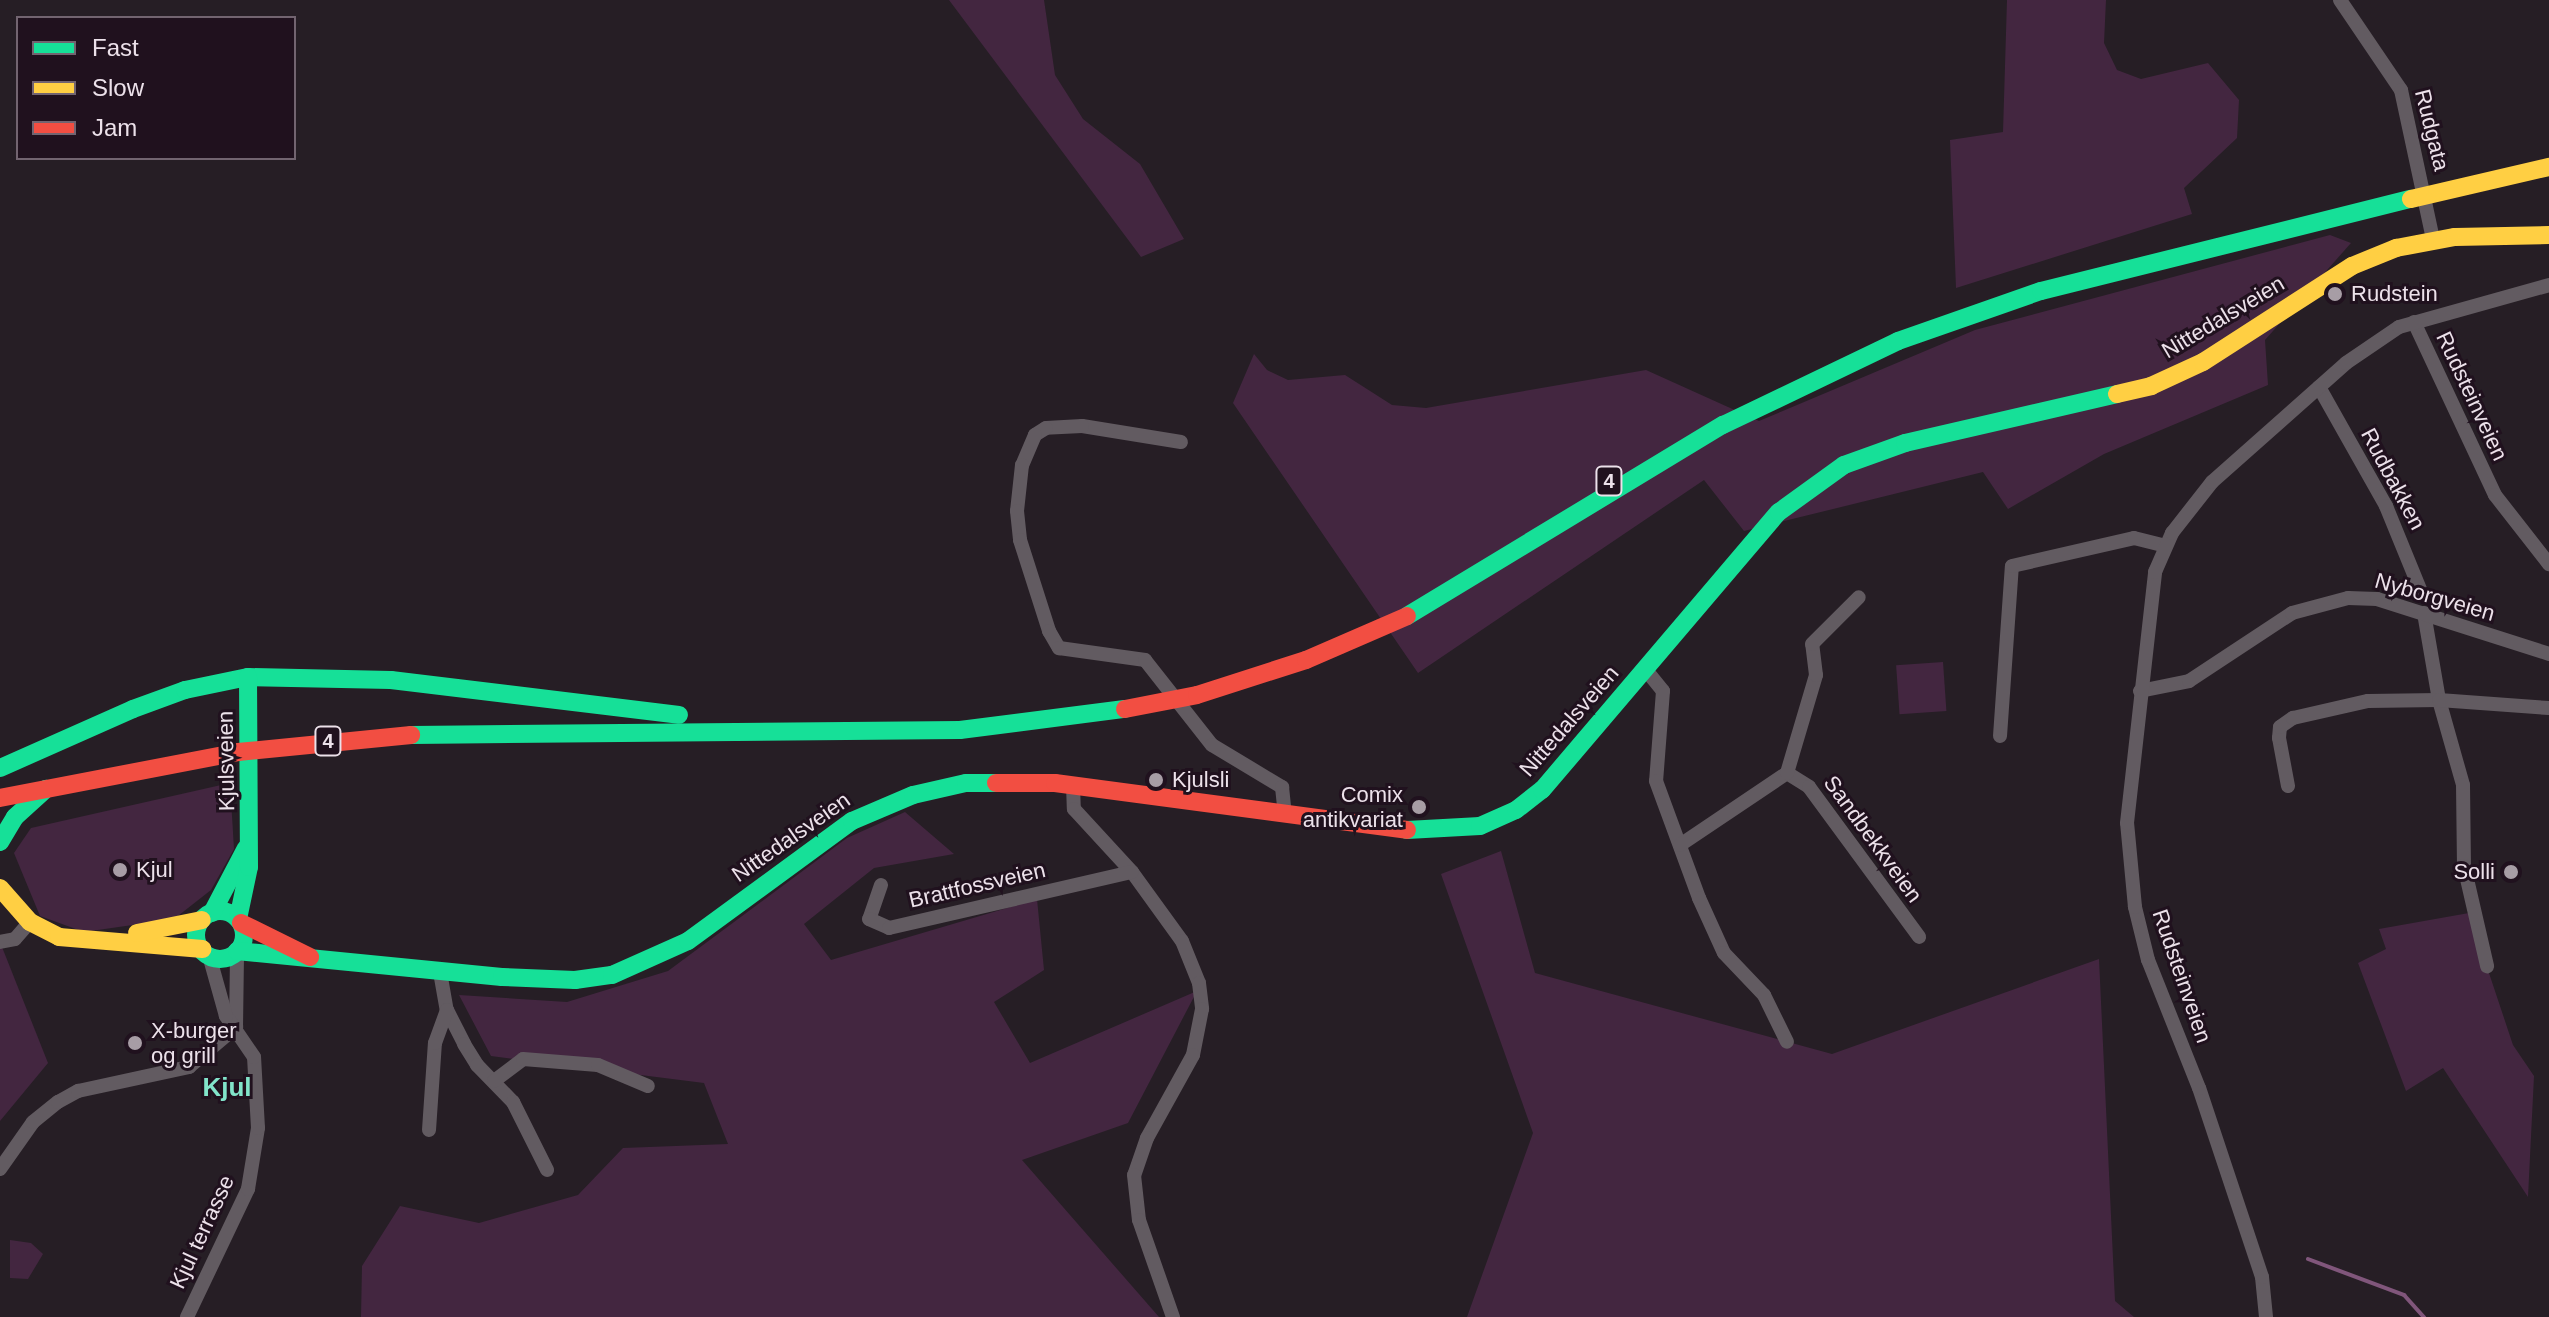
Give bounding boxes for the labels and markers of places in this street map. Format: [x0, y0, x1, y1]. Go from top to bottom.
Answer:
place label: Rudstein [2351, 281, 2438, 307]
marker: Rudstein [2326, 285, 2344, 303]
place label: Kjulsli [1172, 767, 1229, 793]
marker: Kjulsli [1147, 771, 1165, 789]
place label: Comix antikvariat [1303, 781, 1403, 832]
marker: Comix antikvariat [1410, 798, 1428, 816]
place label: Kjul [136, 857, 173, 883]
place label: Solli [2453, 859, 2495, 885]
marker: Kjul [111, 861, 129, 879]
marker: Solli [2502, 863, 2520, 881]
place label: X-burger og grill [151, 1017, 237, 1068]
marker: X-burger og grill [126, 1034, 144, 1052]

